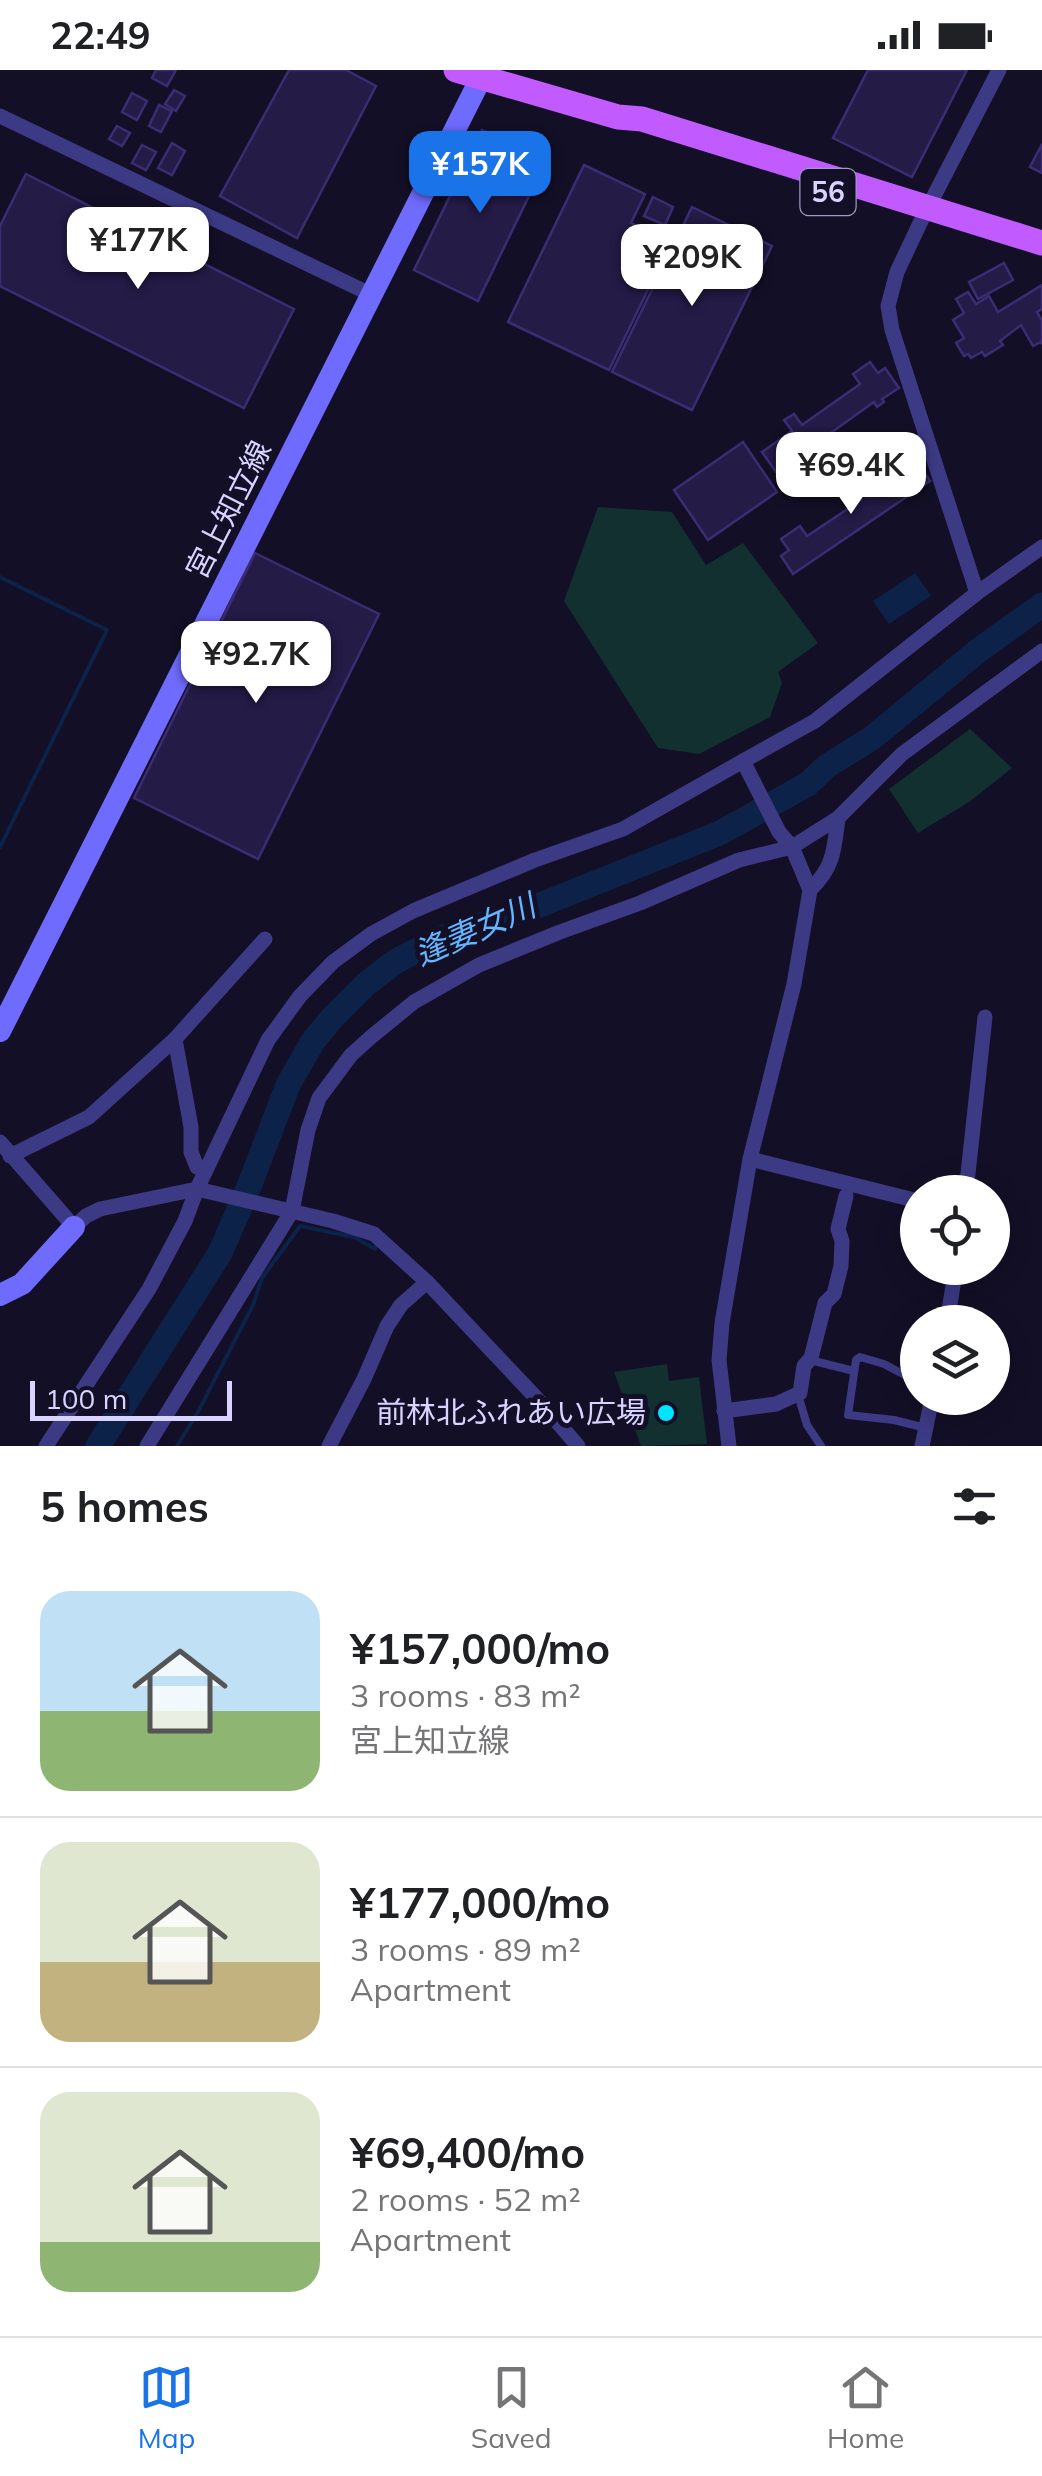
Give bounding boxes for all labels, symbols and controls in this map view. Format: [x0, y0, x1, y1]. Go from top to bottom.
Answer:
text: 22:49 [50, 11, 151, 59]
pin: ¥157K [410, 131, 550, 216]
text: ¥157K [431, 143, 529, 183]
road number: 56 [800, 169, 856, 215]
pin: ¥177K [68, 207, 208, 292]
text: ¥177K [89, 219, 187, 259]
pin: ¥209K [622, 224, 762, 309]
text: ¥209K [643, 236, 741, 276]
pin: ¥69.4K [770, 432, 932, 517]
street label: 宮上知立線 [177, 434, 279, 585]
text: ¥69.4K [798, 444, 904, 484]
pin: ¥92.7K [175, 621, 337, 706]
text: ¥92.7K [203, 633, 309, 673]
water label: 逢妻女川 [408, 884, 544, 973]
map controls [900, 1175, 1010, 1415]
button: locate [900, 1175, 1010, 1285]
button: layers [900, 1305, 1010, 1415]
scale bar [30, 1376, 232, 1420]
text: 100 m [45, 1381, 127, 1416]
place label: 前林北ふれあい広場 [376, 1393, 646, 1431]
marker: 前林北ふれあい広場 [655, 1402, 677, 1424]
icon: filters [947, 1479, 1002, 1534]
text: 5 homes [40, 1480, 209, 1533]
text: ¥157,000/mo [350, 1622, 610, 1675]
icon: home [120, 1631, 240, 1751]
text: 3 rooms · 83 m² [350, 1675, 581, 1715]
text: 宮上知立線 [350, 1720, 510, 1760]
text: ¥177,000/mo [350, 1876, 610, 1929]
icon: home [120, 1882, 240, 2002]
text: 3 rooms · 89 m² [350, 1929, 581, 1969]
text: Apartment [350, 1969, 511, 2009]
text: ¥69,400/mo [350, 2126, 585, 2179]
icon: home [120, 2132, 240, 2252]
text: 2 rooms · 52 m² [350, 2179, 581, 2219]
text: Apartment [350, 2219, 511, 2259]
tab: Map [138, 2360, 195, 2455]
tab: Saved [471, 2360, 552, 2455]
tab: Home [827, 2360, 904, 2455]

